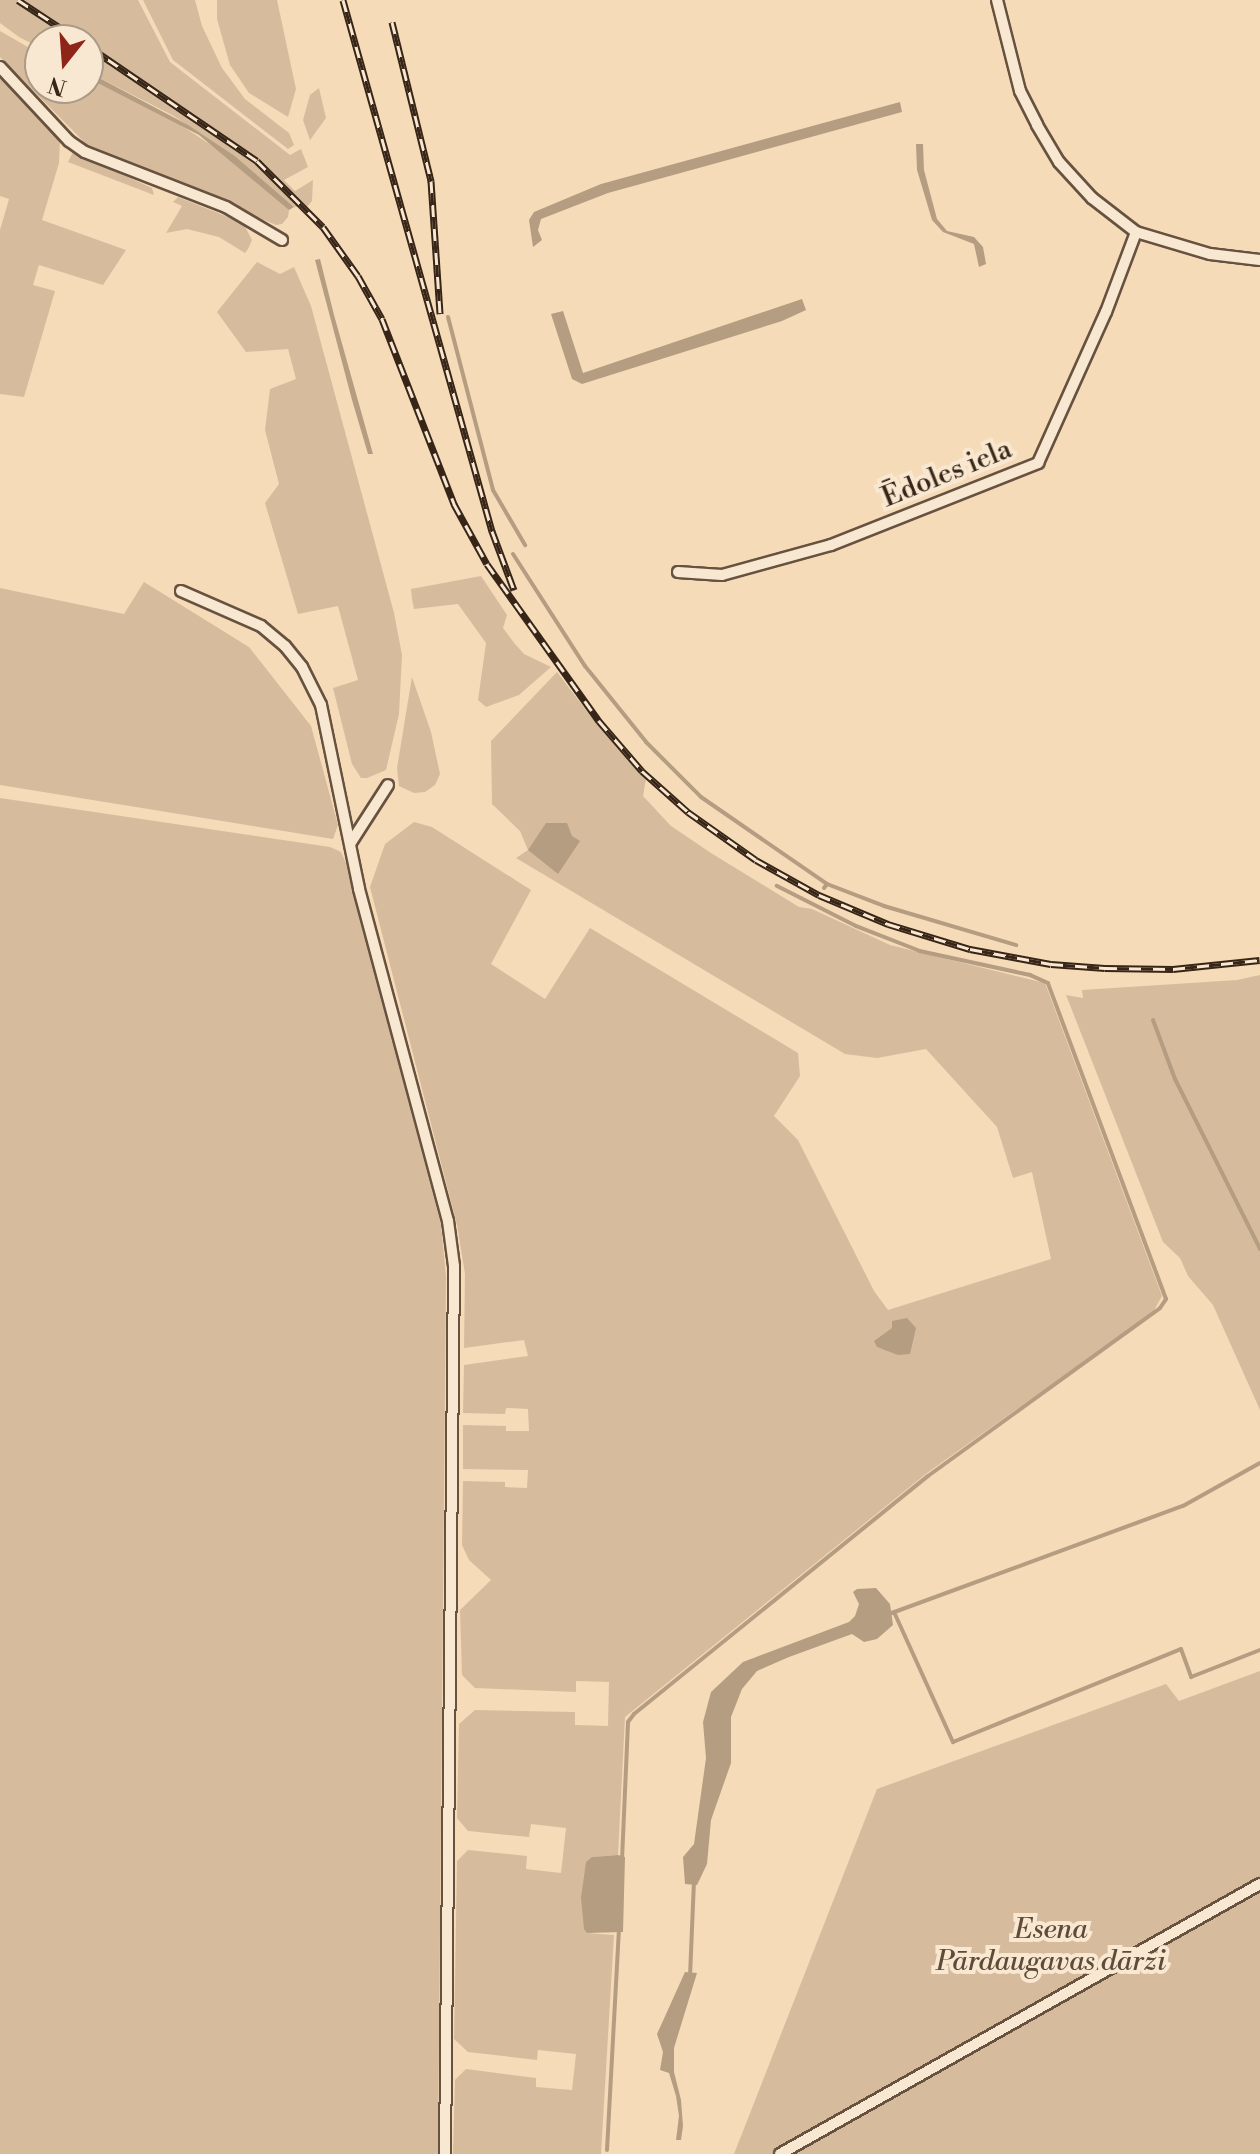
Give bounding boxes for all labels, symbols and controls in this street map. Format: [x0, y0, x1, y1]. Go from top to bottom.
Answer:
north arrow [24, 24, 104, 104]
text: N [45, 70, 70, 101]
street label: Ēdoles iela [877, 433, 1017, 515]
park label: Esena Pārdaugavas dārzi [936, 1913, 1166, 1979]

